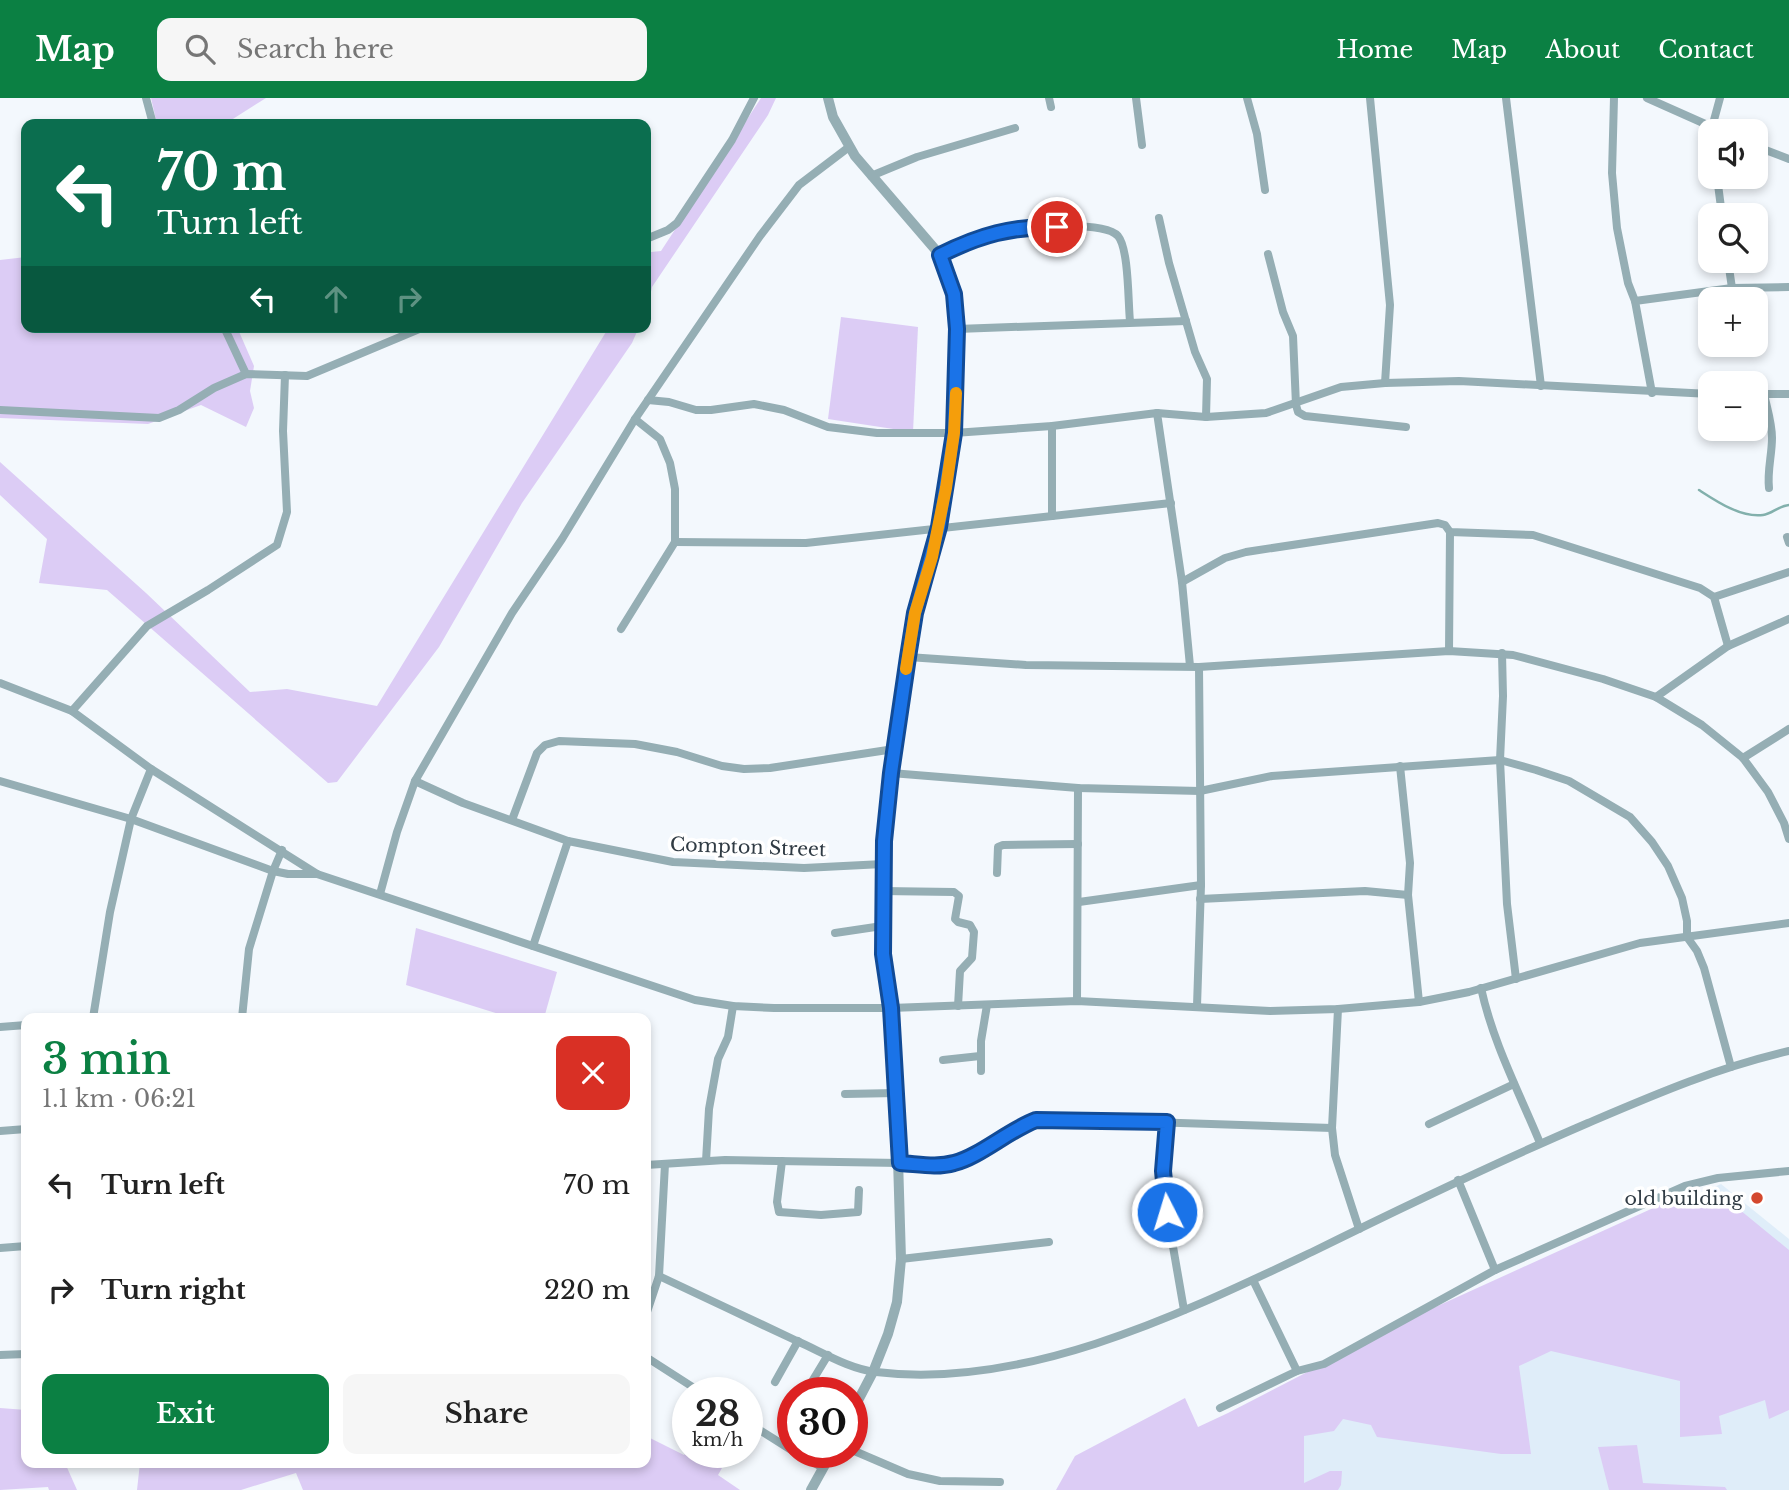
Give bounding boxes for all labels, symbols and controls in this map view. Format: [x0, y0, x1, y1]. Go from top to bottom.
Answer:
search box [157, 18, 647, 81]
text: Map [35, 29, 115, 70]
icon: search [181, 30, 219, 68]
text: Search here [237, 33, 394, 65]
text: Home [1337, 35, 1413, 64]
text: Map [1451, 35, 1507, 64]
text: About [1545, 35, 1620, 64]
text: Contact [1658, 35, 1754, 64]
map controls [1698, 119, 1768, 441]
button: sound [1698, 119, 1768, 189]
text: 70 m [157, 142, 287, 203]
icon: left [42, 147, 133, 238]
pin [1027, 197, 1087, 257]
text: Turn left [157, 203, 303, 243]
button: search [1698, 203, 1768, 273]
icon: arrive [1038, 208, 1076, 246]
icon: left [244, 280, 282, 318]
icon: ahead [317, 280, 355, 318]
icon: right [390, 280, 428, 318]
button: + [1698, 287, 1768, 357]
button: − [1698, 371, 1768, 441]
street label: Compton Street [670, 833, 827, 861]
text: 3 min [42, 1033, 171, 1085]
button: close [556, 1036, 630, 1110]
text: 1.1 km · 06:21 [42, 1085, 196, 1113]
icon: left [42, 1166, 80, 1204]
text: Turn left [101, 1169, 225, 1201]
text: 70 m [563, 1169, 630, 1201]
position arrow [1130, 1175, 1204, 1249]
place label: old building [1625, 1187, 1744, 1210]
marker: old building [1749, 1190, 1765, 1206]
icon: right [42, 1271, 80, 1309]
text: Turn right [101, 1274, 246, 1306]
text: 220 m [544, 1274, 630, 1306]
button: Exit [42, 1374, 329, 1454]
button: Share [343, 1374, 630, 1454]
speed limit sign: 30 [777, 1377, 868, 1468]
text: 28 [695, 1392, 740, 1435]
text: km/h [692, 1429, 743, 1451]

